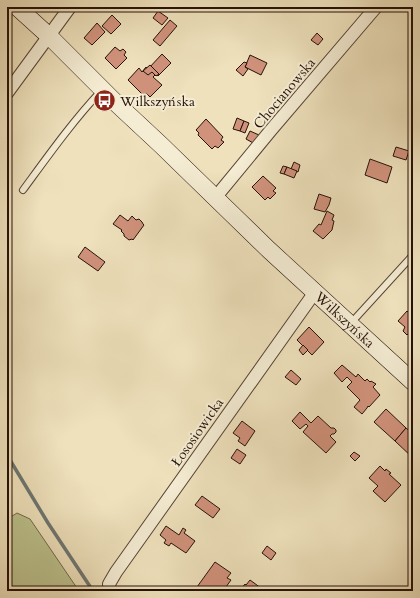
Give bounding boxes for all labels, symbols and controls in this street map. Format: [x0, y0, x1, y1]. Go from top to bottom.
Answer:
street label: Chocianowska [249, 54, 320, 133]
bus stop icon: Wilkszyńska [91, 88, 117, 114]
place label: Wilkszyńska [119, 92, 195, 111]
street label: Wilkszyńska [310, 287, 379, 352]
street label: Łososiowicka [167, 394, 228, 470]

